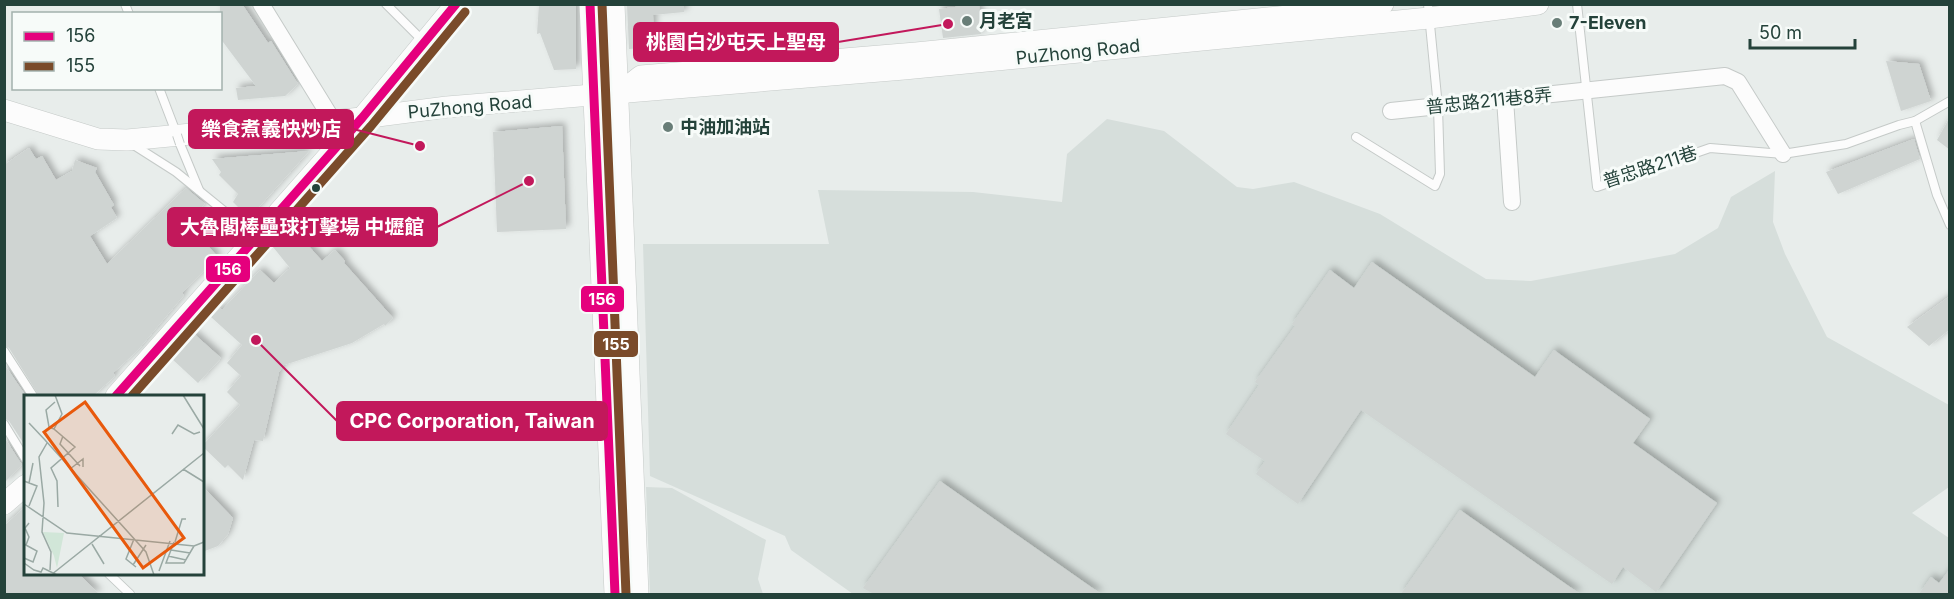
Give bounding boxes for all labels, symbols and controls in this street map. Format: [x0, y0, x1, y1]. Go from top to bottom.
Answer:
place label: 月老宮 [979, 10, 1033, 31]
legend [12, 12, 222, 90]
place label: 7-Eleven [1569, 12, 1647, 33]
scale bar [1750, 12, 1855, 50]
marker: 月老宮 [960, 14, 974, 28]
marker: 7-Eleven [1550, 16, 1564, 30]
text: 50 m [1759, 22, 1802, 43]
callout: 桃園白沙屯天上聖母 [634, 23, 838, 61]
text: 156 [66, 25, 95, 46]
text: 桃園白沙屯天上聖母 [646, 30, 826, 54]
street label: PuZhong Road [1015, 35, 1141, 68]
text: 155 [66, 55, 95, 76]
street label: 普忠路211巷8弄 [1425, 83, 1553, 118]
street label: PuZhong Road [407, 91, 533, 122]
callout: 樂食煮義快炒店 [189, 110, 353, 148]
place label: 中油加油站 [680, 116, 770, 137]
text: 樂食煮義快炒店 [201, 117, 341, 141]
marker: 中油加油站 [661, 120, 675, 134]
street label: 普忠路211巷 [1600, 141, 1700, 192]
unlabelled marker [310, 182, 322, 194]
callout: 大魯閣棒壘球打擊場 中壢館 [168, 208, 437, 246]
text: 大魯閣棒壘球打擊場 中壢館 [180, 215, 424, 239]
line badge: 156 [205, 255, 251, 283]
text: 156 [214, 259, 242, 279]
line badge: 156 [580, 285, 625, 313]
text: 156 [588, 289, 616, 309]
line badge: 155 [593, 330, 639, 358]
text: 155 [602, 334, 630, 354]
inset map [24, 395, 204, 575]
callout: CPC Corporation, Taiwan [337, 402, 607, 440]
text: CPC Corporation, Taiwan [349, 409, 595, 433]

